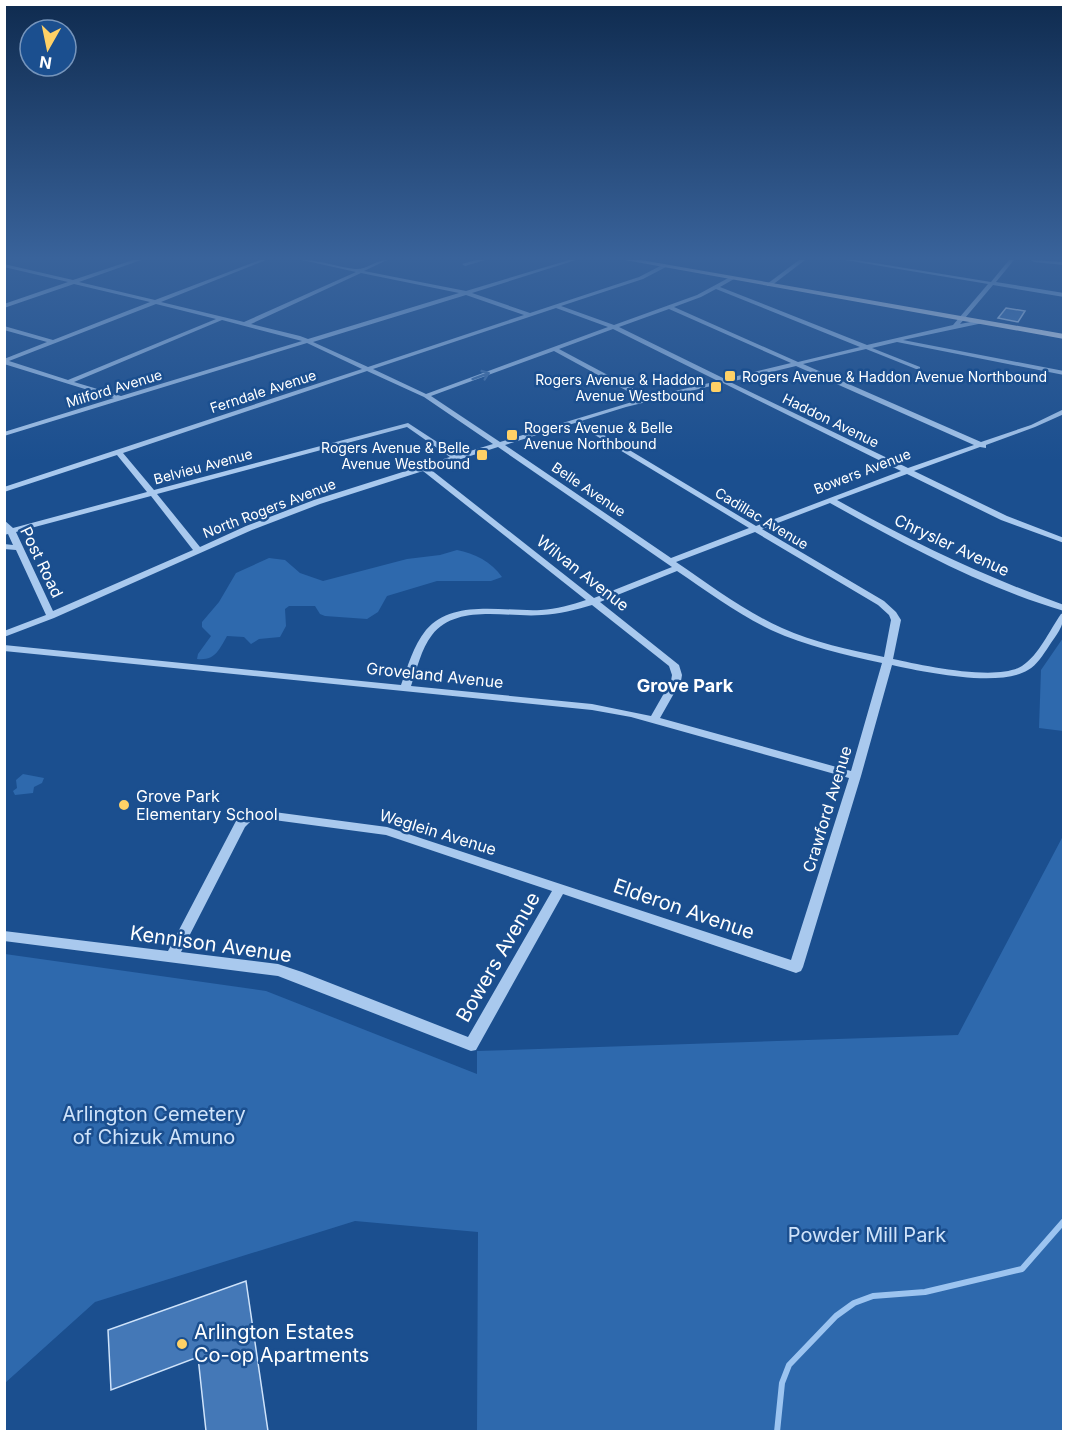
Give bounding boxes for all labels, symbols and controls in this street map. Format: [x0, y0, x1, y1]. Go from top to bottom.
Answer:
north arrow [18, 18, 78, 78]
text: N [38, 52, 53, 74]
street label: Milford Avenue [64, 365, 164, 411]
street label: Ferndale Avenue [208, 366, 318, 416]
place label: Rogers Avenue & Haddon Avenue Northbound [742, 368, 1047, 385]
one-way arrow [471, 369, 490, 380]
marker: Rogers Avenue & Haddon Avenue Northbound [723, 369, 737, 383]
place label: Rogers Avenue & Haddon Avenue Westbound [535, 371, 704, 404]
marker: Rogers Avenue & Haddon Avenue Westbound [709, 380, 723, 394]
street label: Haddon Avenue [780, 389, 882, 451]
place label: Rogers Avenue & Belle Avenue Northbound [524, 419, 673, 452]
marker: Rogers Avenue & Belle Avenue Northbound [505, 428, 519, 442]
place label: Rogers Avenue & Belle Avenue Westbound [321, 439, 470, 472]
street label: Belvieu Avenue [152, 445, 254, 487]
street label: Bowers Avenue [811, 445, 913, 497]
marker: Rogers Avenue & Belle Avenue Westbound [475, 448, 489, 462]
street label: Belle Avenue [549, 458, 629, 520]
street label: North Rogers Avenue [200, 475, 338, 541]
street label: Cadillac Avenue [712, 483, 812, 553]
street label: Chrysler Avenue [891, 510, 1013, 580]
street label: Post Road [16, 523, 68, 601]
street label: Wilvan Avenue [533, 531, 633, 615]
street label: Groveland Avenue [365, 658, 505, 692]
district label: Grove Park [637, 675, 734, 696]
street label: Crawford Avenue [798, 743, 856, 875]
place label: Grove Park Elementary School [136, 786, 278, 824]
marker: Grove Park Elementary School [117, 798, 131, 812]
street label: Weglein Avenue [377, 805, 499, 859]
street label: Elderon Avenue [610, 874, 758, 944]
street label: Bowers Avenue [451, 888, 545, 1026]
street label: Kennison Avenue [129, 921, 293, 967]
park label: Arlington Cemetery of Chizuk Amuno [62, 1102, 246, 1149]
park label: Powder Mill Park [788, 1223, 946, 1247]
place label: Arlington Estates Co-op Apartments [194, 1320, 369, 1367]
marker: Arlington Estates Co-op Apartments [175, 1337, 189, 1351]

